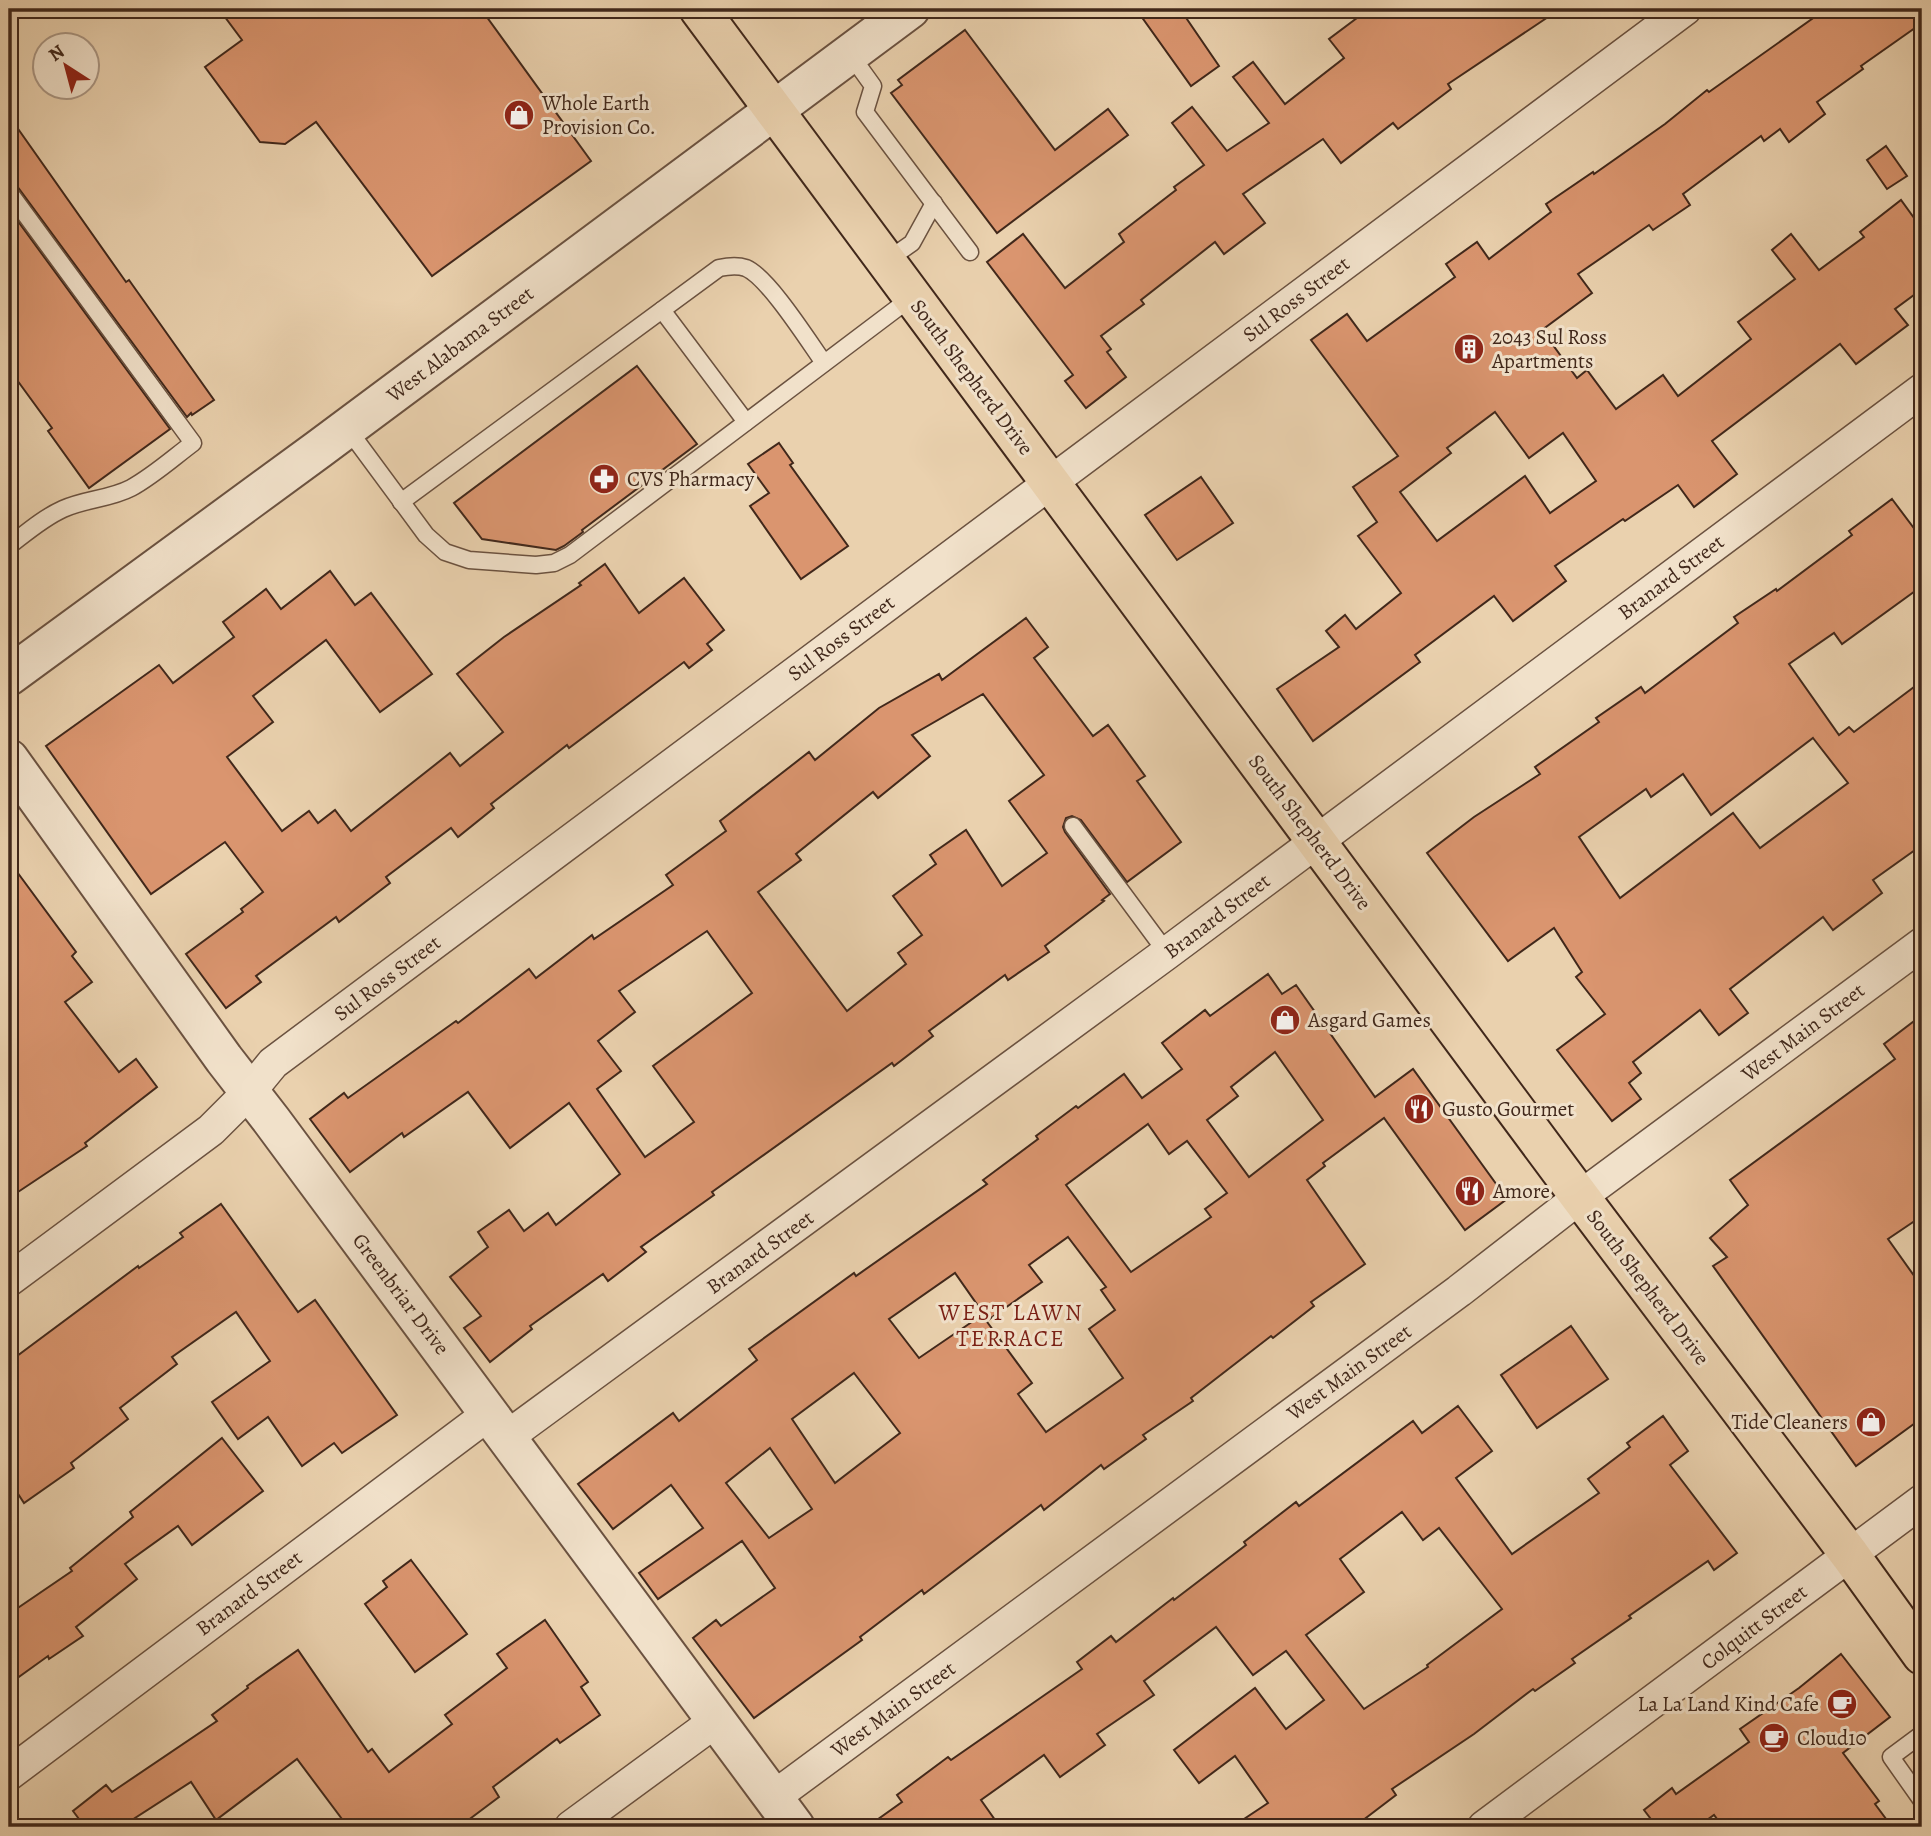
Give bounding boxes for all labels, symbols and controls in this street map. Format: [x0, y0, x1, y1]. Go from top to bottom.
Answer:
north arrow [32, 32, 102, 102]
text: N [43, 38, 70, 68]
place label: Whole Earth Provision Co. [541, 89, 656, 141]
shop icon: Whole Earth Provision Co. [502, 98, 536, 132]
street label: Sul Ross Street [1237, 250, 1355, 348]
street label: West Alabama Street [380, 279, 539, 409]
street label: South Shepherd Drive [904, 293, 1040, 461]
place label: 2043 Sul Ross Apartments [1491, 323, 1607, 375]
building icon: 2043 Sul Ross Apartments [1452, 332, 1486, 366]
pharmacy icon: CVS Pharmacy [587, 462, 621, 496]
place label: CVS Pharmacy [627, 465, 755, 493]
street label: Branard Street [1612, 528, 1730, 626]
street label: Sul Ross Street [782, 589, 900, 687]
street label: South Shepherd Drive [1242, 748, 1378, 916]
street label: Branard Street [1158, 867, 1276, 965]
street label: Sul Ross Street [328, 929, 446, 1027]
street label: West Main Street [1735, 976, 1870, 1088]
shop icon: Asgard Games [1268, 1003, 1302, 1037]
place label: Asgard Games [1307, 1006, 1431, 1034]
restaurant icon: Gusto Gourmet [1402, 1092, 1436, 1126]
place label: Gusto Gourmet [1442, 1095, 1574, 1123]
restaurant icon: Amore [1453, 1174, 1487, 1208]
place label: Amore [1492, 1177, 1550, 1205]
street label: South Shepherd Drive [1580, 1203, 1716, 1371]
street label: Branard Street [701, 1204, 819, 1300]
street label: Greenbriar Drive [346, 1227, 456, 1361]
district label: WEST LAWN TERRACE [937, 1297, 1084, 1354]
street label: West Main Street [1280, 1317, 1417, 1427]
shop icon: Tide Cleaners [1854, 1405, 1888, 1439]
place label: Tide Cleaners [1732, 1408, 1848, 1436]
street label: Branard Street [190, 1544, 308, 1642]
street label: Colquitt Street [1695, 1578, 1813, 1676]
street label: West Main Street [824, 1654, 961, 1764]
cafe icon: La La Land Kind Cafe [1825, 1687, 1859, 1721]
place label: La La Land Kind Cafe [1637, 1690, 1819, 1718]
cafe icon: Cloud10 [1757, 1721, 1791, 1755]
place label: Cloud10 [1797, 1724, 1867, 1752]

